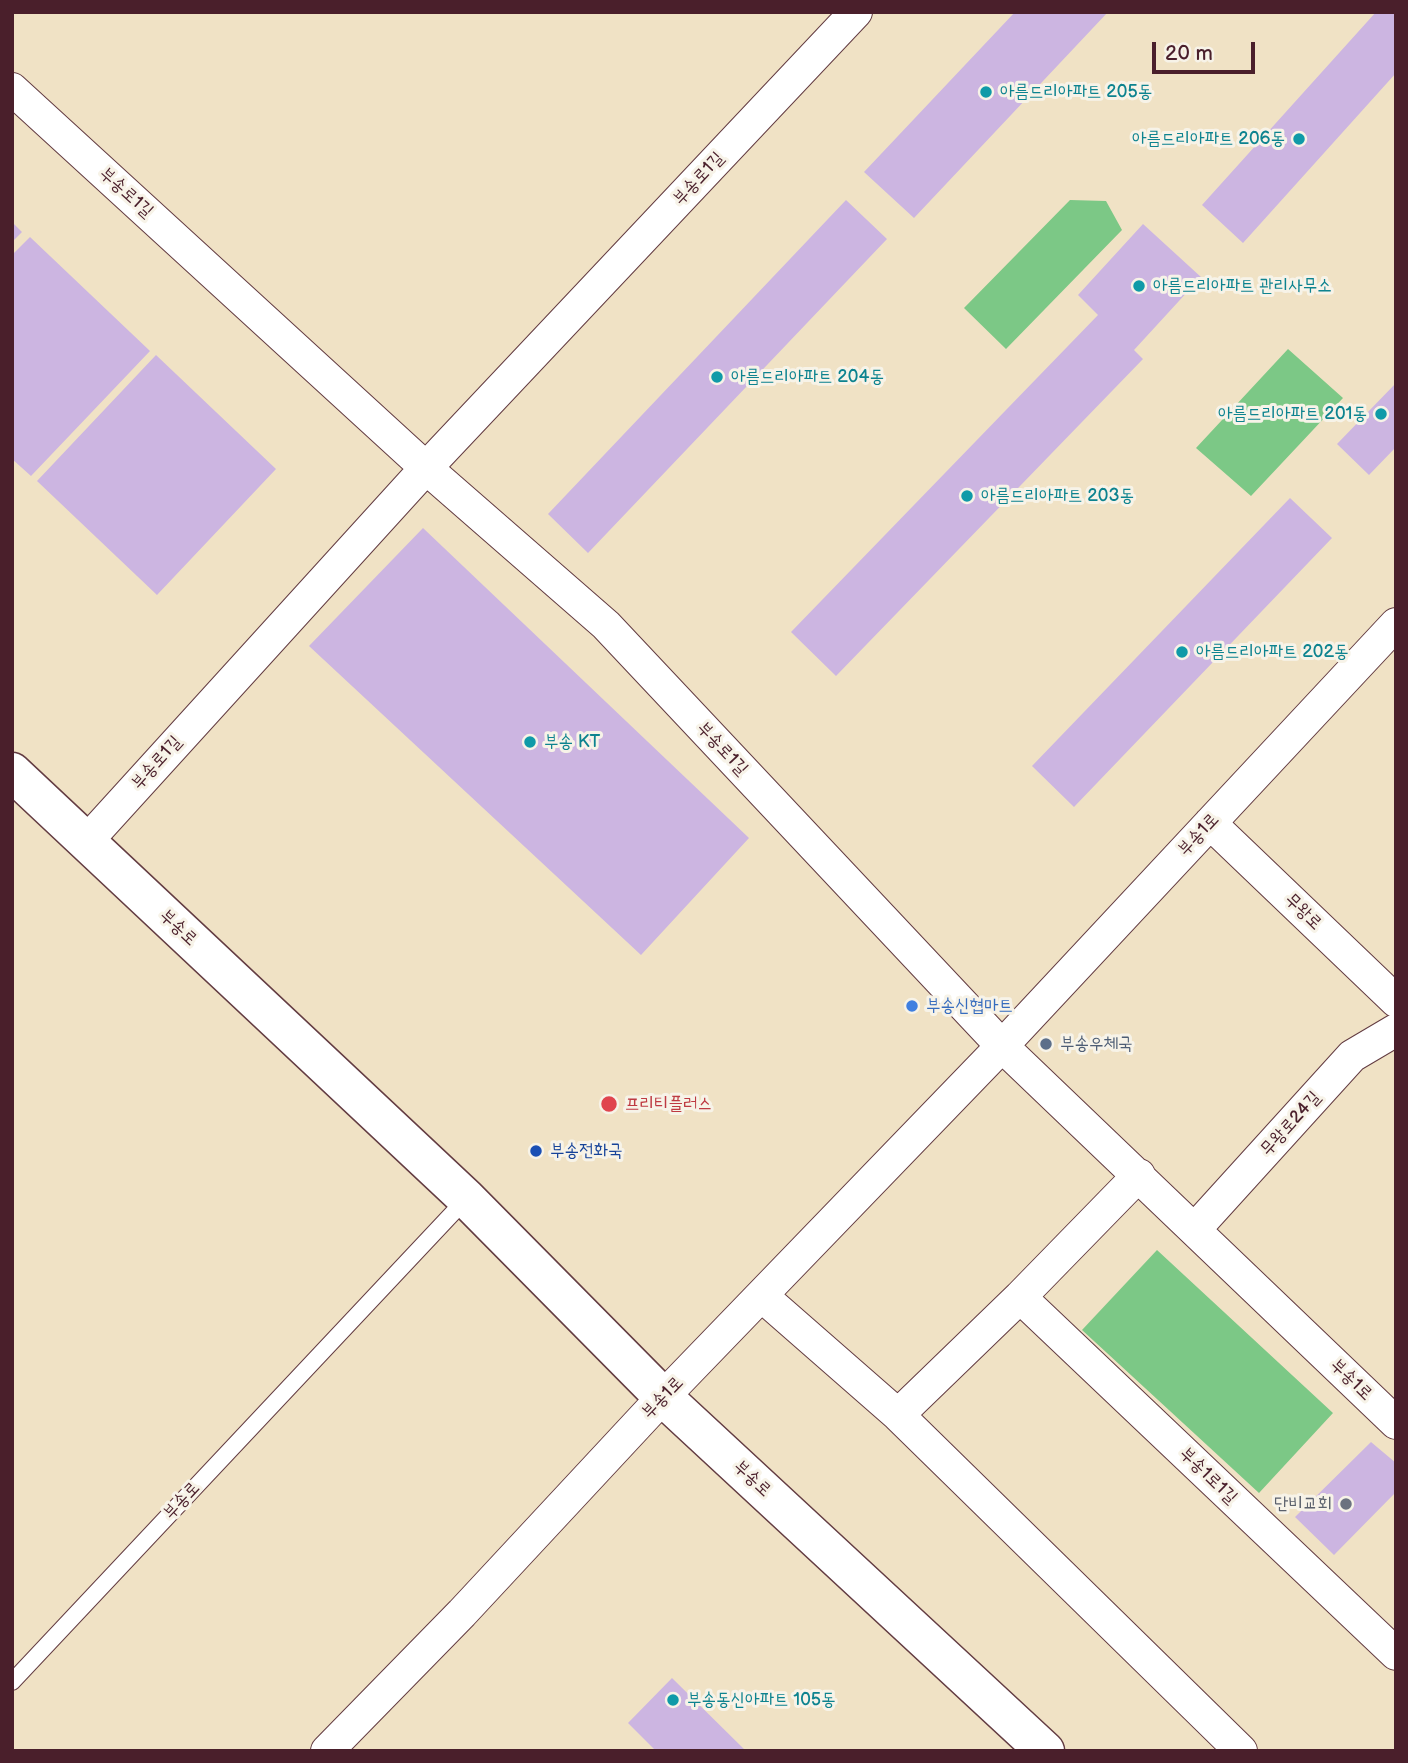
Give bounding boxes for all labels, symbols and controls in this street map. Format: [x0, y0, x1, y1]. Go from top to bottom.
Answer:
scale bar [1156, 28, 1259, 72]
text: 20 m [1165, 41, 1213, 66]
place label: 아름드리아파트 205동 [1000, 81, 1152, 103]
marker: 아름드리아파트 205동 [978, 84, 994, 100]
place label: 아름드리아파트 206동 [1132, 128, 1285, 150]
marker: 아름드리아파트 206동 [1291, 131, 1307, 147]
street label: 부송로1길 [669, 148, 729, 210]
street label: 부송로1길 [95, 163, 157, 223]
place label: 아름드리아파트 관리사무소 [1153, 275, 1332, 297]
marker: 아름드리아파트 관리사무소 [1131, 278, 1147, 294]
place label: 아름드리아파트 204동 [731, 366, 884, 388]
marker: 아름드리아파트 204동 [709, 369, 725, 385]
place label: 아름드리아파트 201동 [1218, 403, 1367, 425]
marker: 아름드리아파트 201동 [1373, 406, 1389, 422]
place label: 아름드리아파트 203동 [981, 485, 1134, 507]
marker: 아름드리아파트 203동 [959, 488, 975, 504]
place label: 아름드리아파트 202동 [1196, 641, 1349, 663]
marker: 아름드리아파트 202동 [1174, 644, 1190, 660]
street label: 부송로1길 [692, 718, 752, 780]
place label: 부송 KT [544, 731, 600, 753]
street label: 부송로1길 [127, 732, 187, 794]
marker: 부송 KT [522, 734, 538, 750]
street label: 부송1로 [1174, 809, 1224, 861]
street label: 무왕로 [1280, 889, 1326, 935]
street label: 부송로 [155, 905, 201, 951]
place label: 부송신협마트 [926, 995, 1013, 1017]
marker: 부송신협마트 [904, 998, 920, 1014]
place label: 부송우체국 [1060, 1033, 1132, 1055]
marker: 부송우체국 [1038, 1036, 1054, 1052]
street label: 무왕로24길 [1256, 1087, 1326, 1161]
place label: 프리티플러스 [625, 1093, 712, 1115]
marker: 프리티플러스 [599, 1094, 619, 1114]
place label: 부송전화국 [550, 1140, 622, 1162]
marker: 부송전화국 [528, 1143, 544, 1159]
street label: 부송1로 [1325, 1355, 1377, 1405]
street label: 부송1로 [638, 1372, 688, 1424]
street label: 부송1로1길 [1175, 1443, 1241, 1509]
street label: 부송로 [729, 1456, 775, 1502]
street label: 부송로 [159, 1478, 205, 1524]
place label: 단비교회 [1274, 1493, 1332, 1515]
marker: 단비교회 [1338, 1496, 1354, 1512]
place label: 부송동신아파트 105동 [687, 1689, 836, 1711]
marker: 부송동신아파트 105동 [665, 1692, 681, 1708]

